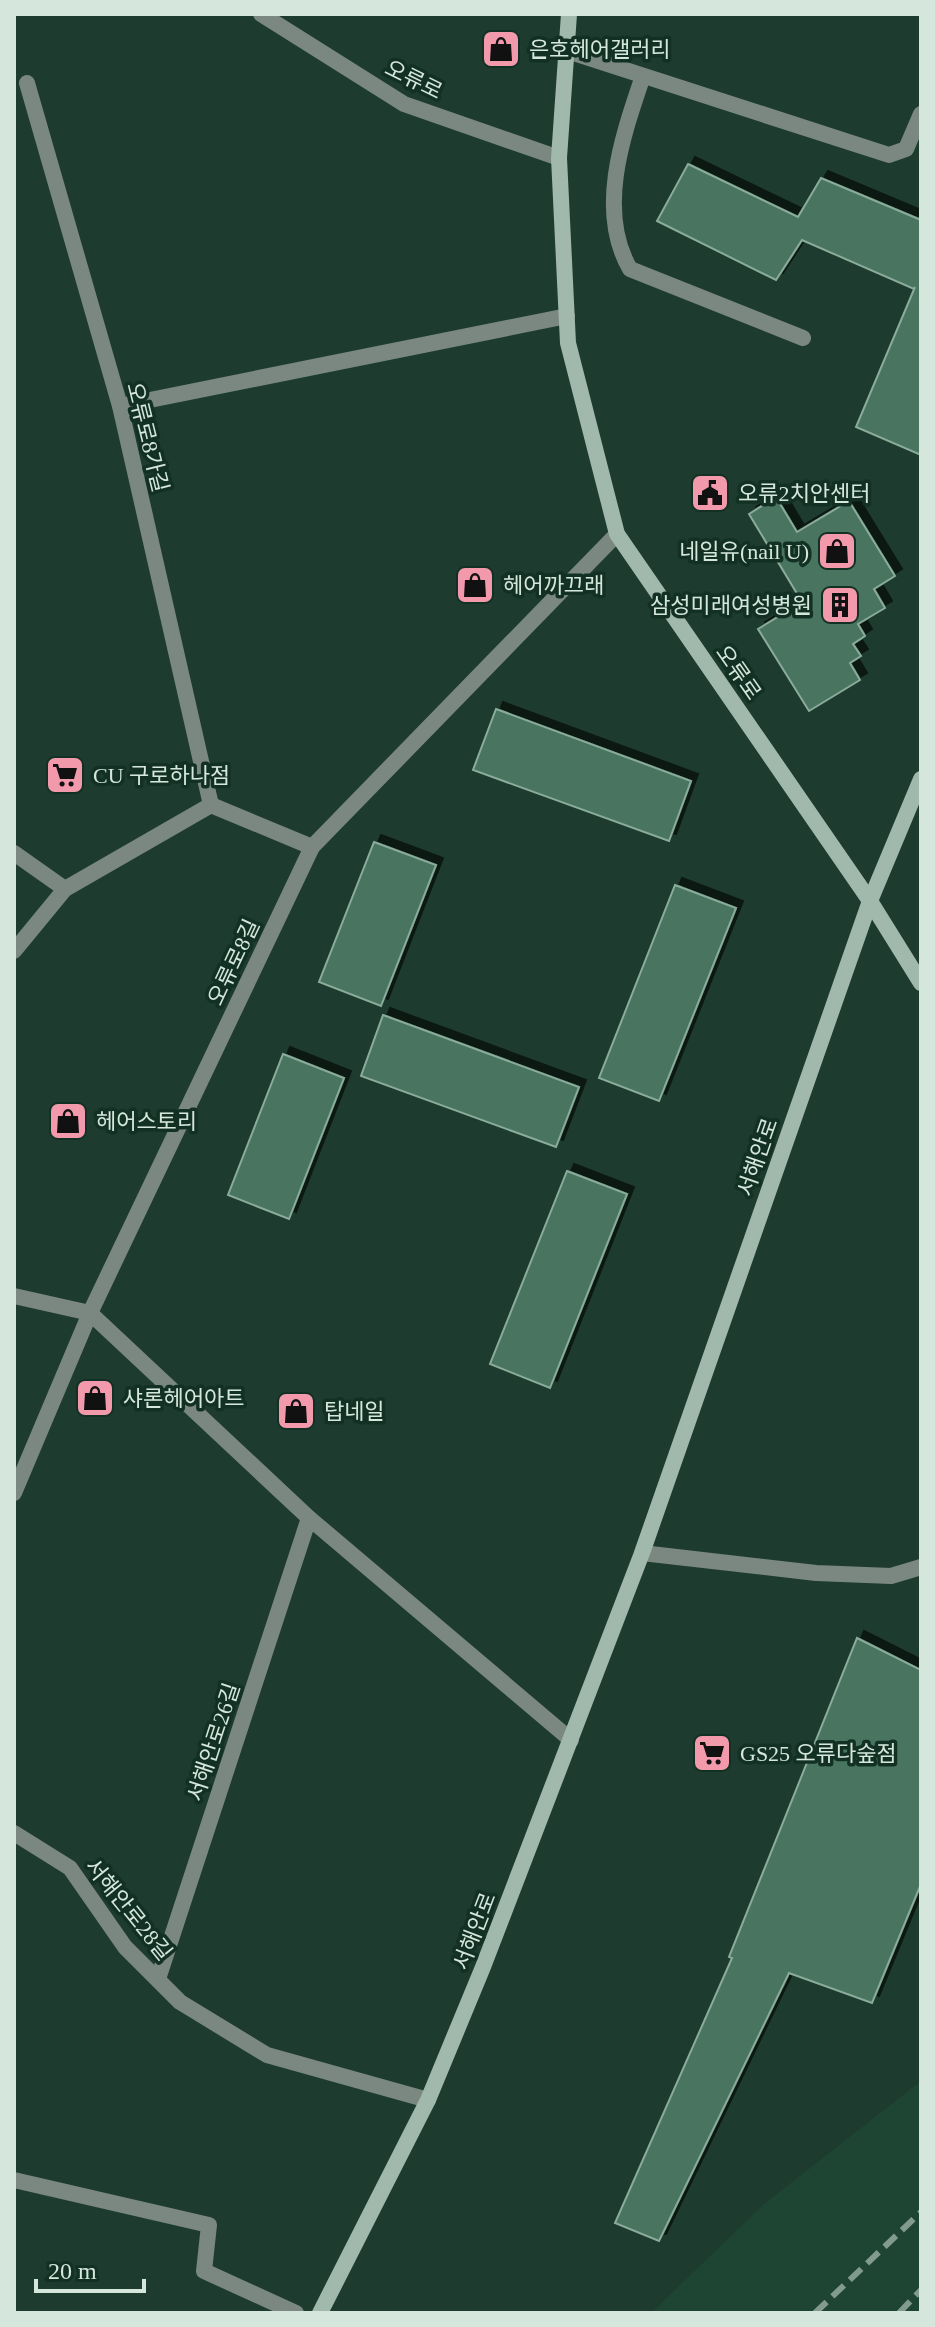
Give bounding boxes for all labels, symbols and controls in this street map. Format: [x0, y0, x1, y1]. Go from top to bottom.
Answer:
shop icon: 은호헤어갤러리 [480, 28, 522, 70]
place label: 은호헤어갤러리 [529, 37, 671, 62]
street label: 오류로 [381, 55, 447, 104]
street label: 오류로8가길 [122, 380, 173, 495]
public building icon: 오류2치안센터 [689, 472, 731, 514]
place label: 오류2치안센터 [738, 481, 870, 506]
shop icon: 네일유(nail U) [816, 530, 858, 572]
place label: 네일유(nail U) [679, 539, 809, 564]
shop icon: 헤어까끄래 [454, 564, 496, 606]
place label: 헤어까끄래 [503, 573, 604, 598]
building icon: 삼성미래여성병원 [819, 584, 861, 626]
place label: 삼성미래여성병원 [650, 593, 812, 618]
street label: 오류로 [711, 640, 766, 704]
supermarket icon: CU 구로하나점 [44, 754, 86, 796]
place label: CU 구로하나점 [93, 763, 230, 788]
street label: 오류로8길 [203, 915, 264, 1009]
shop icon: 헤어스토리 [47, 1100, 89, 1142]
place label: 헤어스토리 [96, 1109, 197, 1134]
street label: 서해안로 [732, 1115, 782, 1200]
shop icon: 샤론헤어아트 [74, 1377, 116, 1419]
place label: 샤론헤어아트 [123, 1386, 244, 1411]
shop icon: 탑네일 [275, 1390, 317, 1432]
place label: 탑네일 [324, 1399, 385, 1424]
street label: 서해안로26길 [183, 1680, 244, 1805]
supermarket icon: GS25 오류다숲점 [691, 1732, 733, 1774]
place label: GS25 오류다숲점 [740, 1741, 897, 1766]
street label: 서해안로28길 [80, 1854, 177, 1965]
street label: 서해안로 [448, 1889, 501, 1973]
scale bar [36, 2243, 144, 2293]
text: 20 m [48, 2258, 97, 2284]

